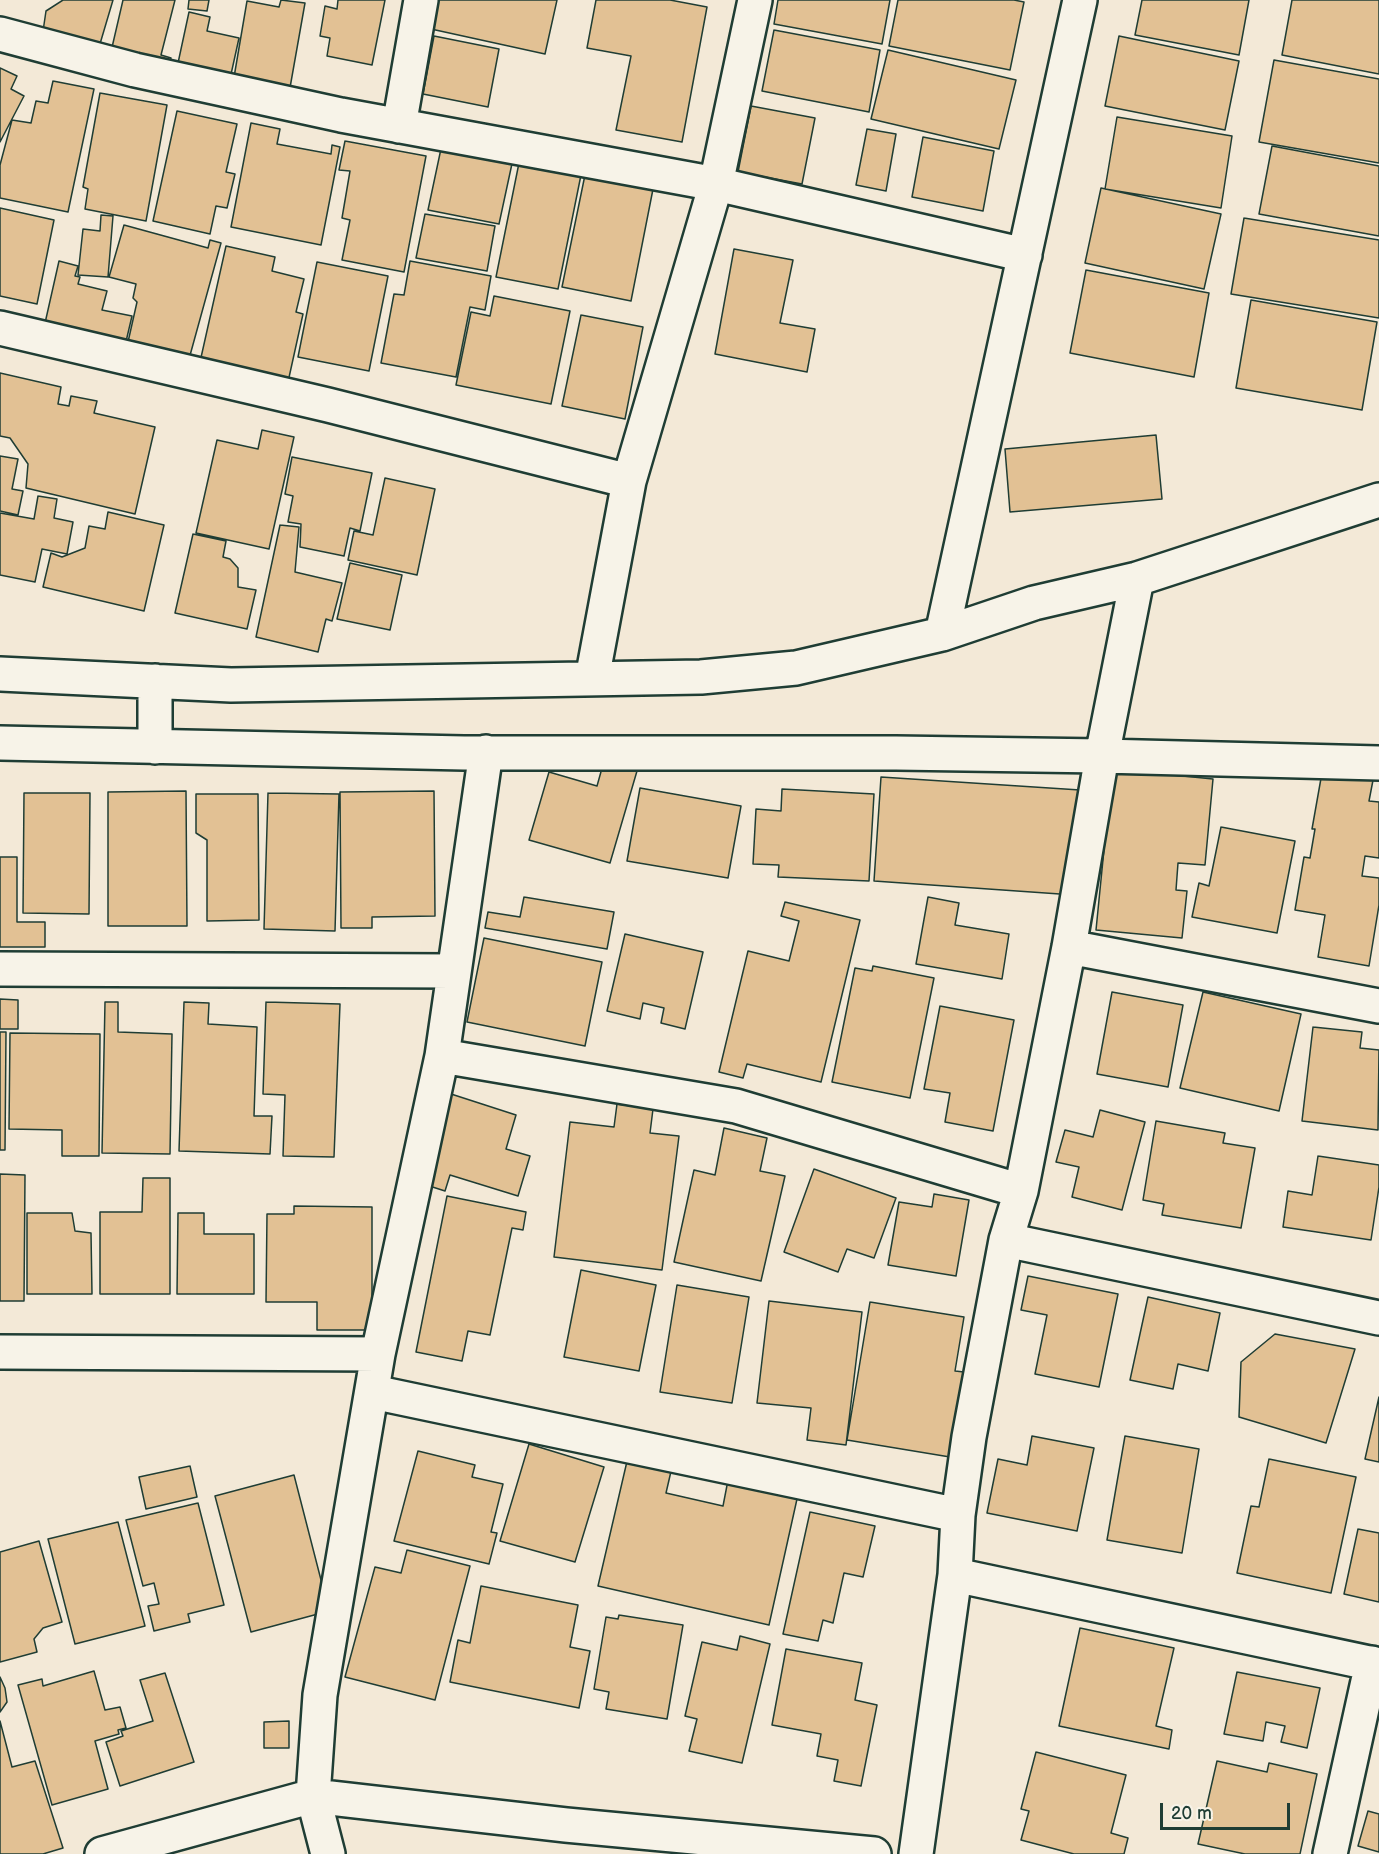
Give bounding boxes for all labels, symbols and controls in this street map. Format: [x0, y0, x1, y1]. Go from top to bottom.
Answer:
scale bar [1163, 1791, 1294, 1829]
text: 20 m [1171, 1803, 1212, 1824]

